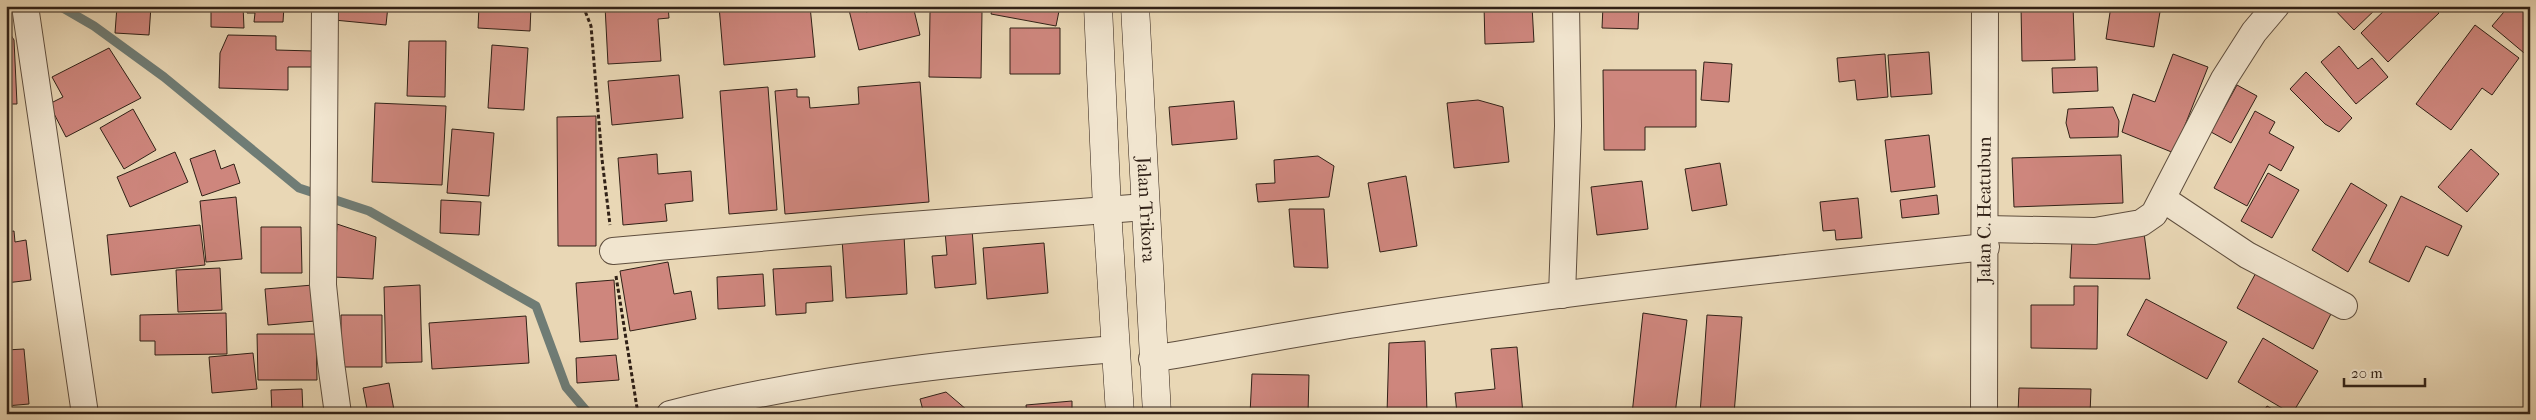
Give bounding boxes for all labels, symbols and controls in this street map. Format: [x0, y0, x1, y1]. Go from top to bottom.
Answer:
street label: Jalan C. Heatubun [1973, 136, 1996, 286]
street label: Jalan Trikora [1132, 154, 1160, 263]
scale bar [2344, 355, 2425, 387]
text: 20 m [2351, 364, 2383, 382]

